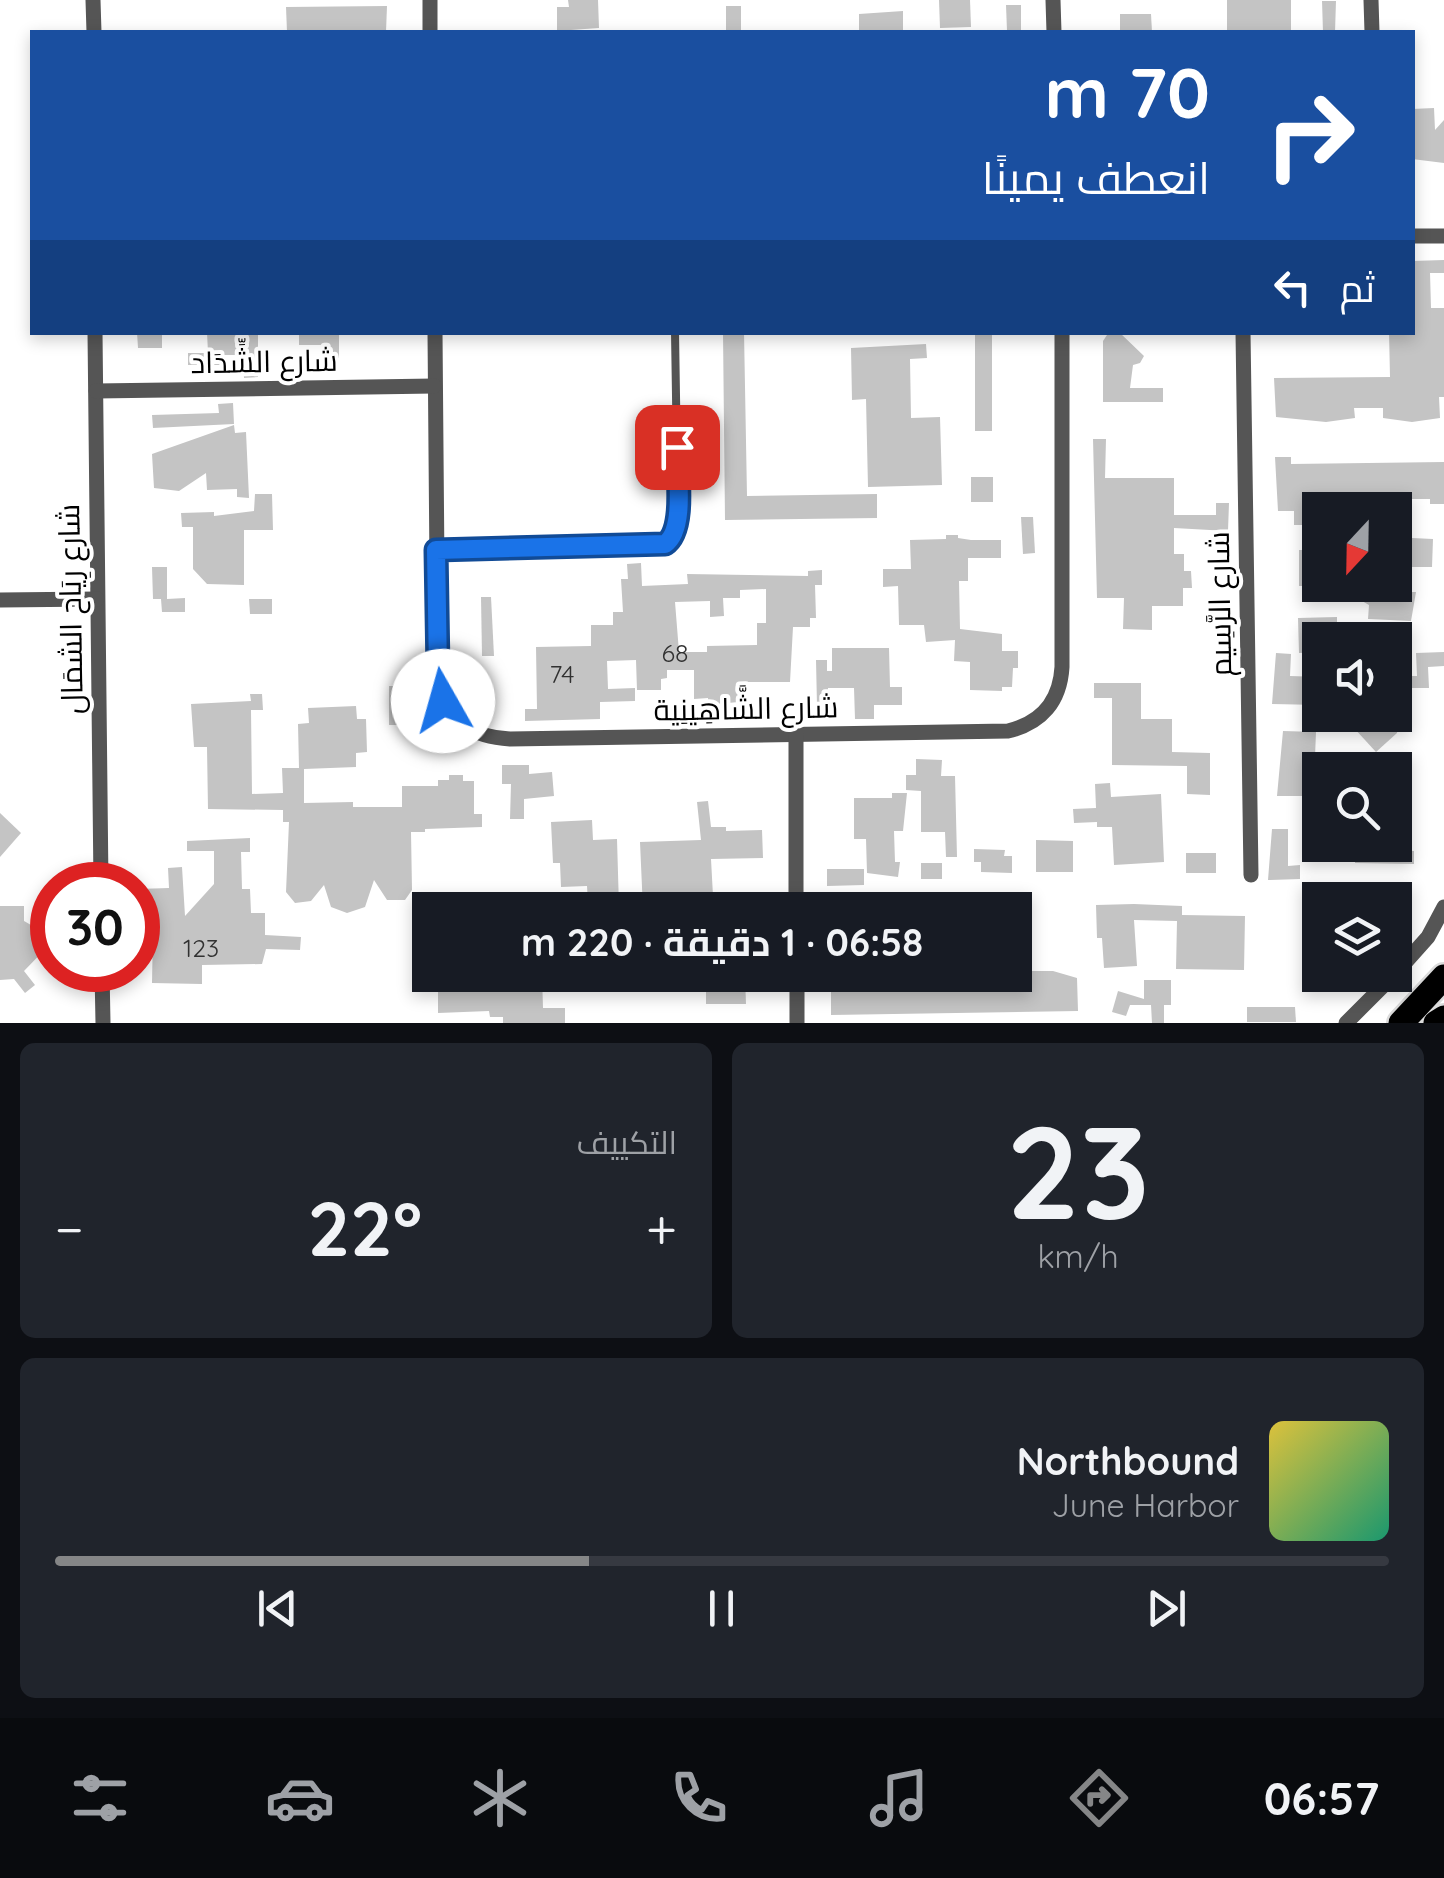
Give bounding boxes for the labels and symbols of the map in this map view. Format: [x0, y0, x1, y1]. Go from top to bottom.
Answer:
street label: شارع الشِّدَاد [190, 336, 338, 383]
pin [635, 405, 720, 490]
north arrow [1302, 492, 1412, 602]
street label: شارع رِيَاح الشمَال [49, 504, 94, 714]
street label: شارع الرَّسِيم [1199, 531, 1241, 677]
house number: 68 [662, 637, 688, 668]
position arrow [391, 649, 495, 753]
house number: 74 [549, 658, 575, 689]
street label: شارع الشَّاهِينِية [653, 684, 839, 731]
speed limit sign: 30 [30, 862, 160, 992]
house number: 123 [183, 932, 219, 963]

